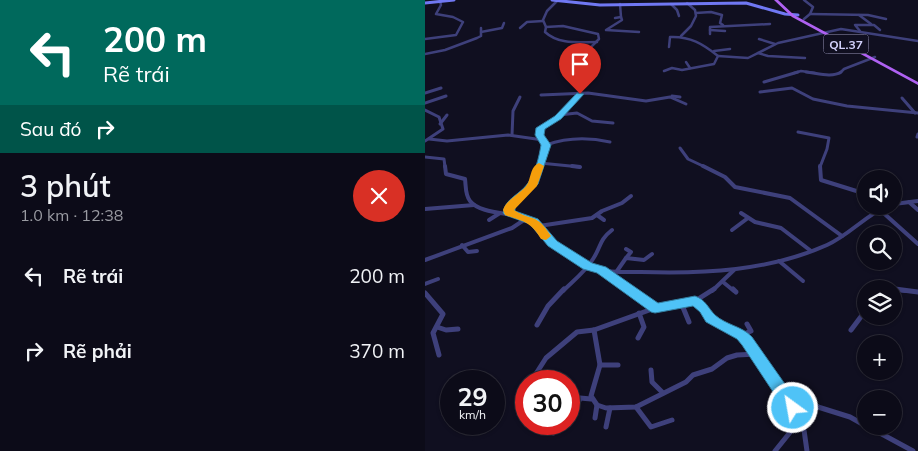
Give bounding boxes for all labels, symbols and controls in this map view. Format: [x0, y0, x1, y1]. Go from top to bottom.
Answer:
text: 200 m [103, 17, 207, 61]
icon: left [20, 20, 85, 85]
road number: QL.37 [823, 34, 869, 54]
pin [559, 43, 601, 94]
icon: arrive [566, 50, 594, 78]
text: Rẽ trái [103, 60, 170, 88]
icon: right [91, 115, 119, 143]
text: Sau đó [20, 117, 81, 141]
text: 3 phút [20, 167, 111, 205]
button: close [353, 170, 405, 222]
map controls [857, 170, 902, 435]
button: sound [857, 170, 902, 215]
text: 1.0 km · 12:38 [20, 205, 123, 225]
button: search [857, 225, 902, 270]
icon: left [20, 262, 48, 290]
text: Rẽ trái [63, 264, 123, 288]
text: 200 m [349, 264, 405, 288]
button: layers [857, 280, 902, 325]
button: + [857, 335, 902, 380]
icon: right [20, 337, 48, 365]
text: Rẽ phải [63, 339, 132, 363]
text: 370 m [349, 339, 405, 363]
speed limit sign: 30 [515, 370, 580, 435]
text: 29 [457, 381, 488, 412]
position arrow [766, 381, 818, 433]
button: − [857, 390, 902, 435]
text: km/h [459, 407, 486, 422]

